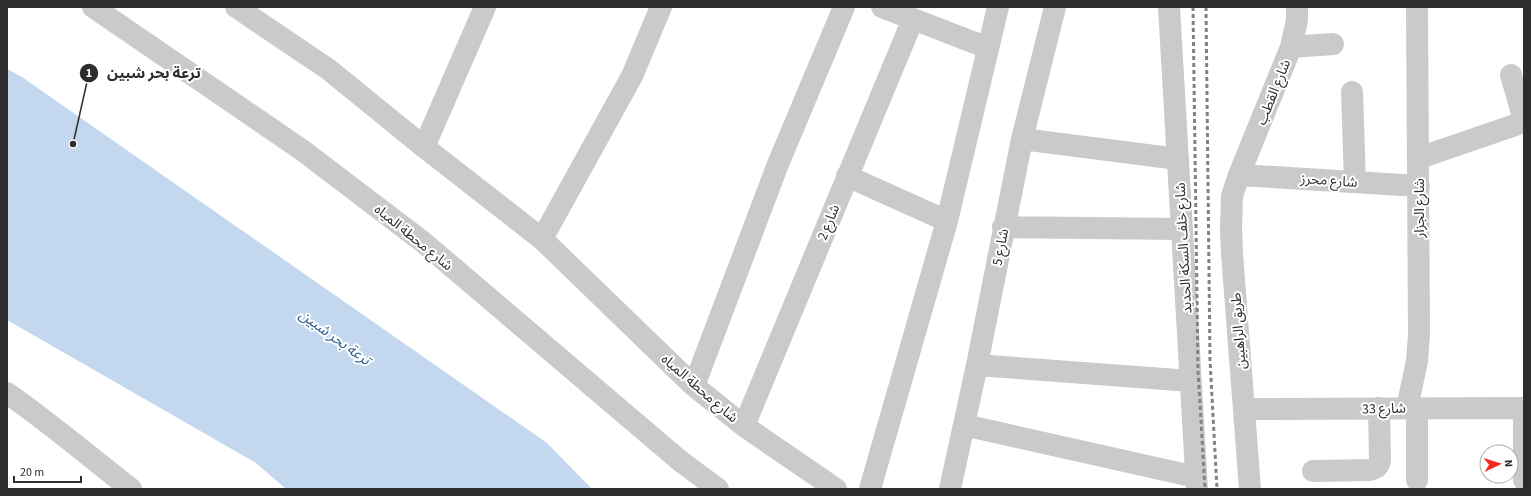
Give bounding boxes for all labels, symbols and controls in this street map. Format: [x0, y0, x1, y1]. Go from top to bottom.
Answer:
street label: شارع القطب [1252, 57, 1296, 128]
callout: ترعة بحر شبين [79, 59, 209, 86]
text: ترعة بحر شبين [107, 63, 202, 84]
text: 1 [86, 65, 92, 82]
street label: شارع محرز [1299, 169, 1358, 193]
street label: شارع الجزار [1410, 178, 1430, 239]
street label: شارع خلف السكة الحديد [1171, 182, 1197, 314]
street label: شارع محطة المياه [370, 200, 457, 276]
street label: شارع 2 [813, 201, 845, 243]
street label: شارع 5 [988, 227, 1014, 267]
street label: طريق الراهبين [1226, 292, 1252, 370]
water label: ترعة بحر شبين [295, 304, 377, 372]
street label: شارع محطة المياه [657, 350, 742, 428]
street label: شارع 33 [1362, 399, 1406, 419]
north arrow [1479, 444, 1519, 484]
scale bar [14, 458, 81, 484]
text: N [1501, 459, 1516, 468]
text: 20 m [20, 464, 44, 481]

